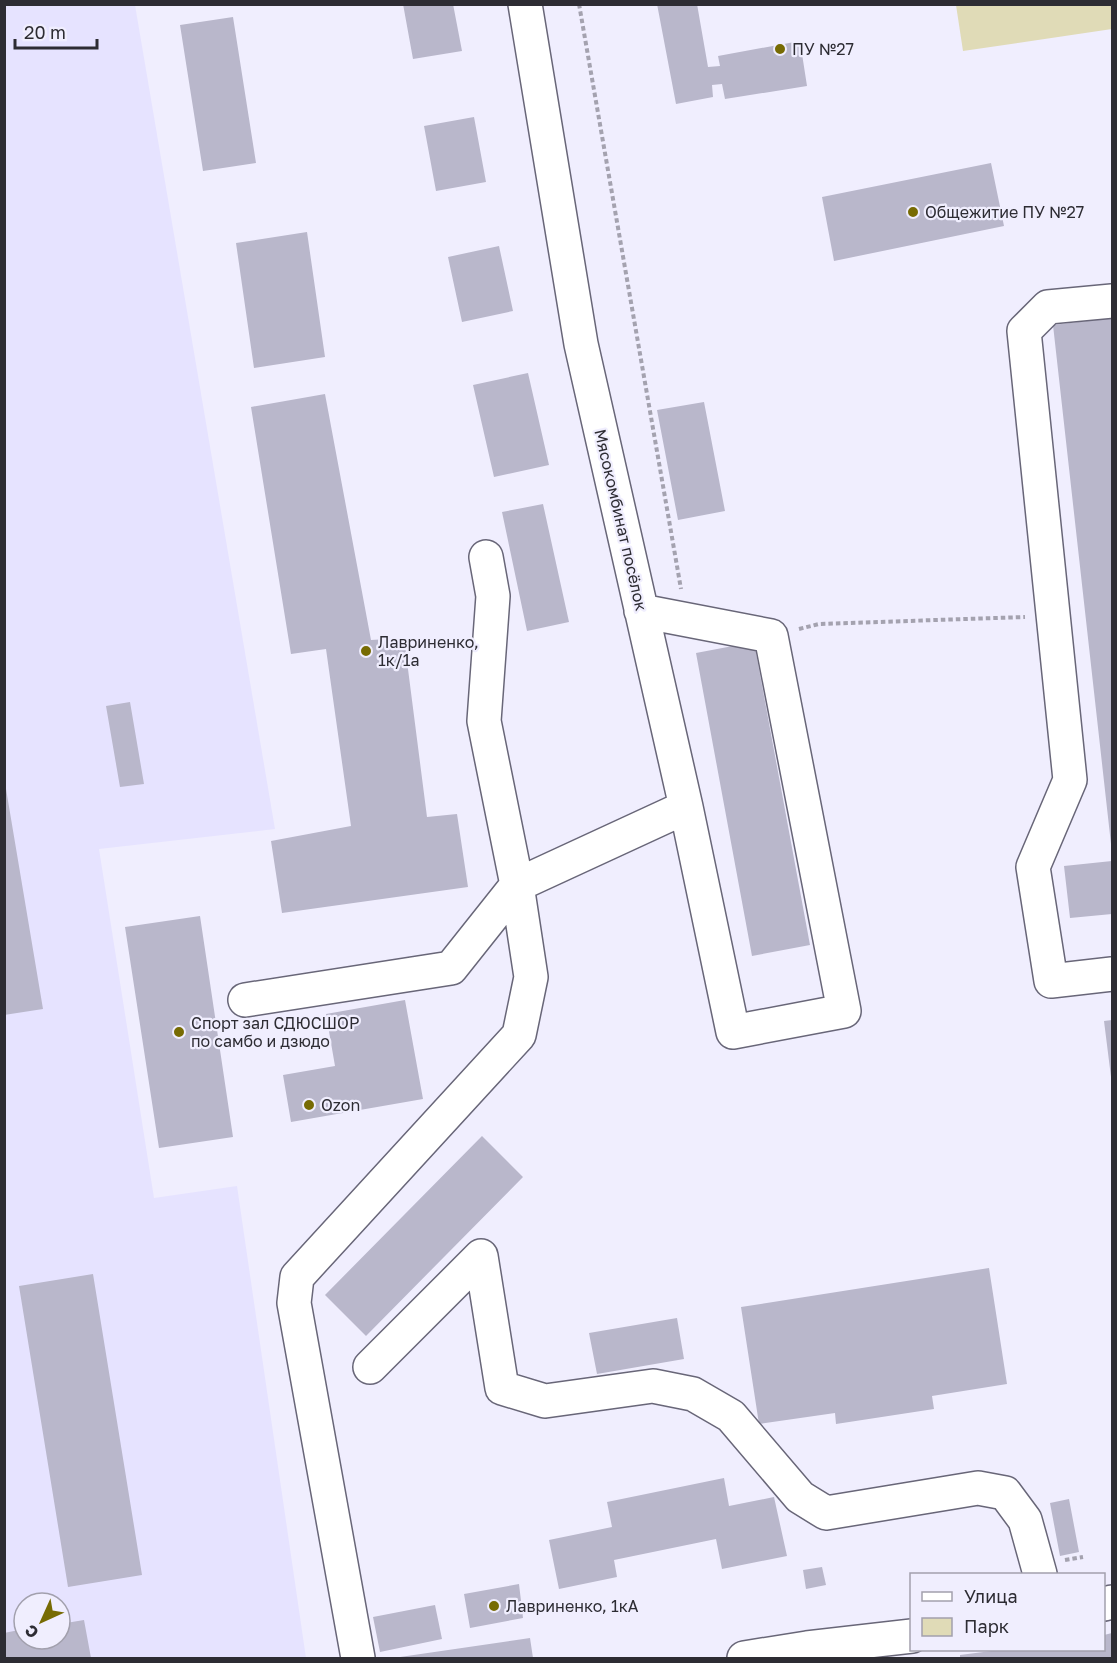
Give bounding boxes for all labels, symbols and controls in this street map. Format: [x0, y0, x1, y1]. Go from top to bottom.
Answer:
scale bar [15, 12, 98, 50]
text: 20 m [24, 21, 66, 43]
place label: ПУ №27 [792, 39, 854, 59]
marker: ПУ №27 [773, 42, 787, 56]
place label: Общежитие ПУ №27 [925, 202, 1084, 222]
marker: Общежитие ПУ №27 [906, 205, 920, 219]
street label: Мясокомбинат посёлок [590, 427, 652, 613]
place label: Лавриненко, 1к/1а [378, 632, 479, 670]
marker: Лавриненко, 1к/1а [359, 644, 373, 658]
place label: Спорт зал СДЮСШОР по самбо и дзюдо [191, 1013, 359, 1051]
marker: Спорт зал СДЮСШОР по самбо и дзюдо [172, 1025, 186, 1039]
place label: Ozon [321, 1095, 360, 1115]
marker: Ozon [302, 1098, 316, 1112]
legend [910, 1573, 1105, 1651]
text: Улица [964, 1585, 1018, 1607]
north arrow [12, 1591, 72, 1651]
place label: Лавриненко, 1кА [506, 1596, 639, 1616]
marker: Лавриненко, 1кА [487, 1599, 501, 1613]
text: Парк [964, 1615, 1009, 1637]
text: С [20, 1621, 42, 1643]

